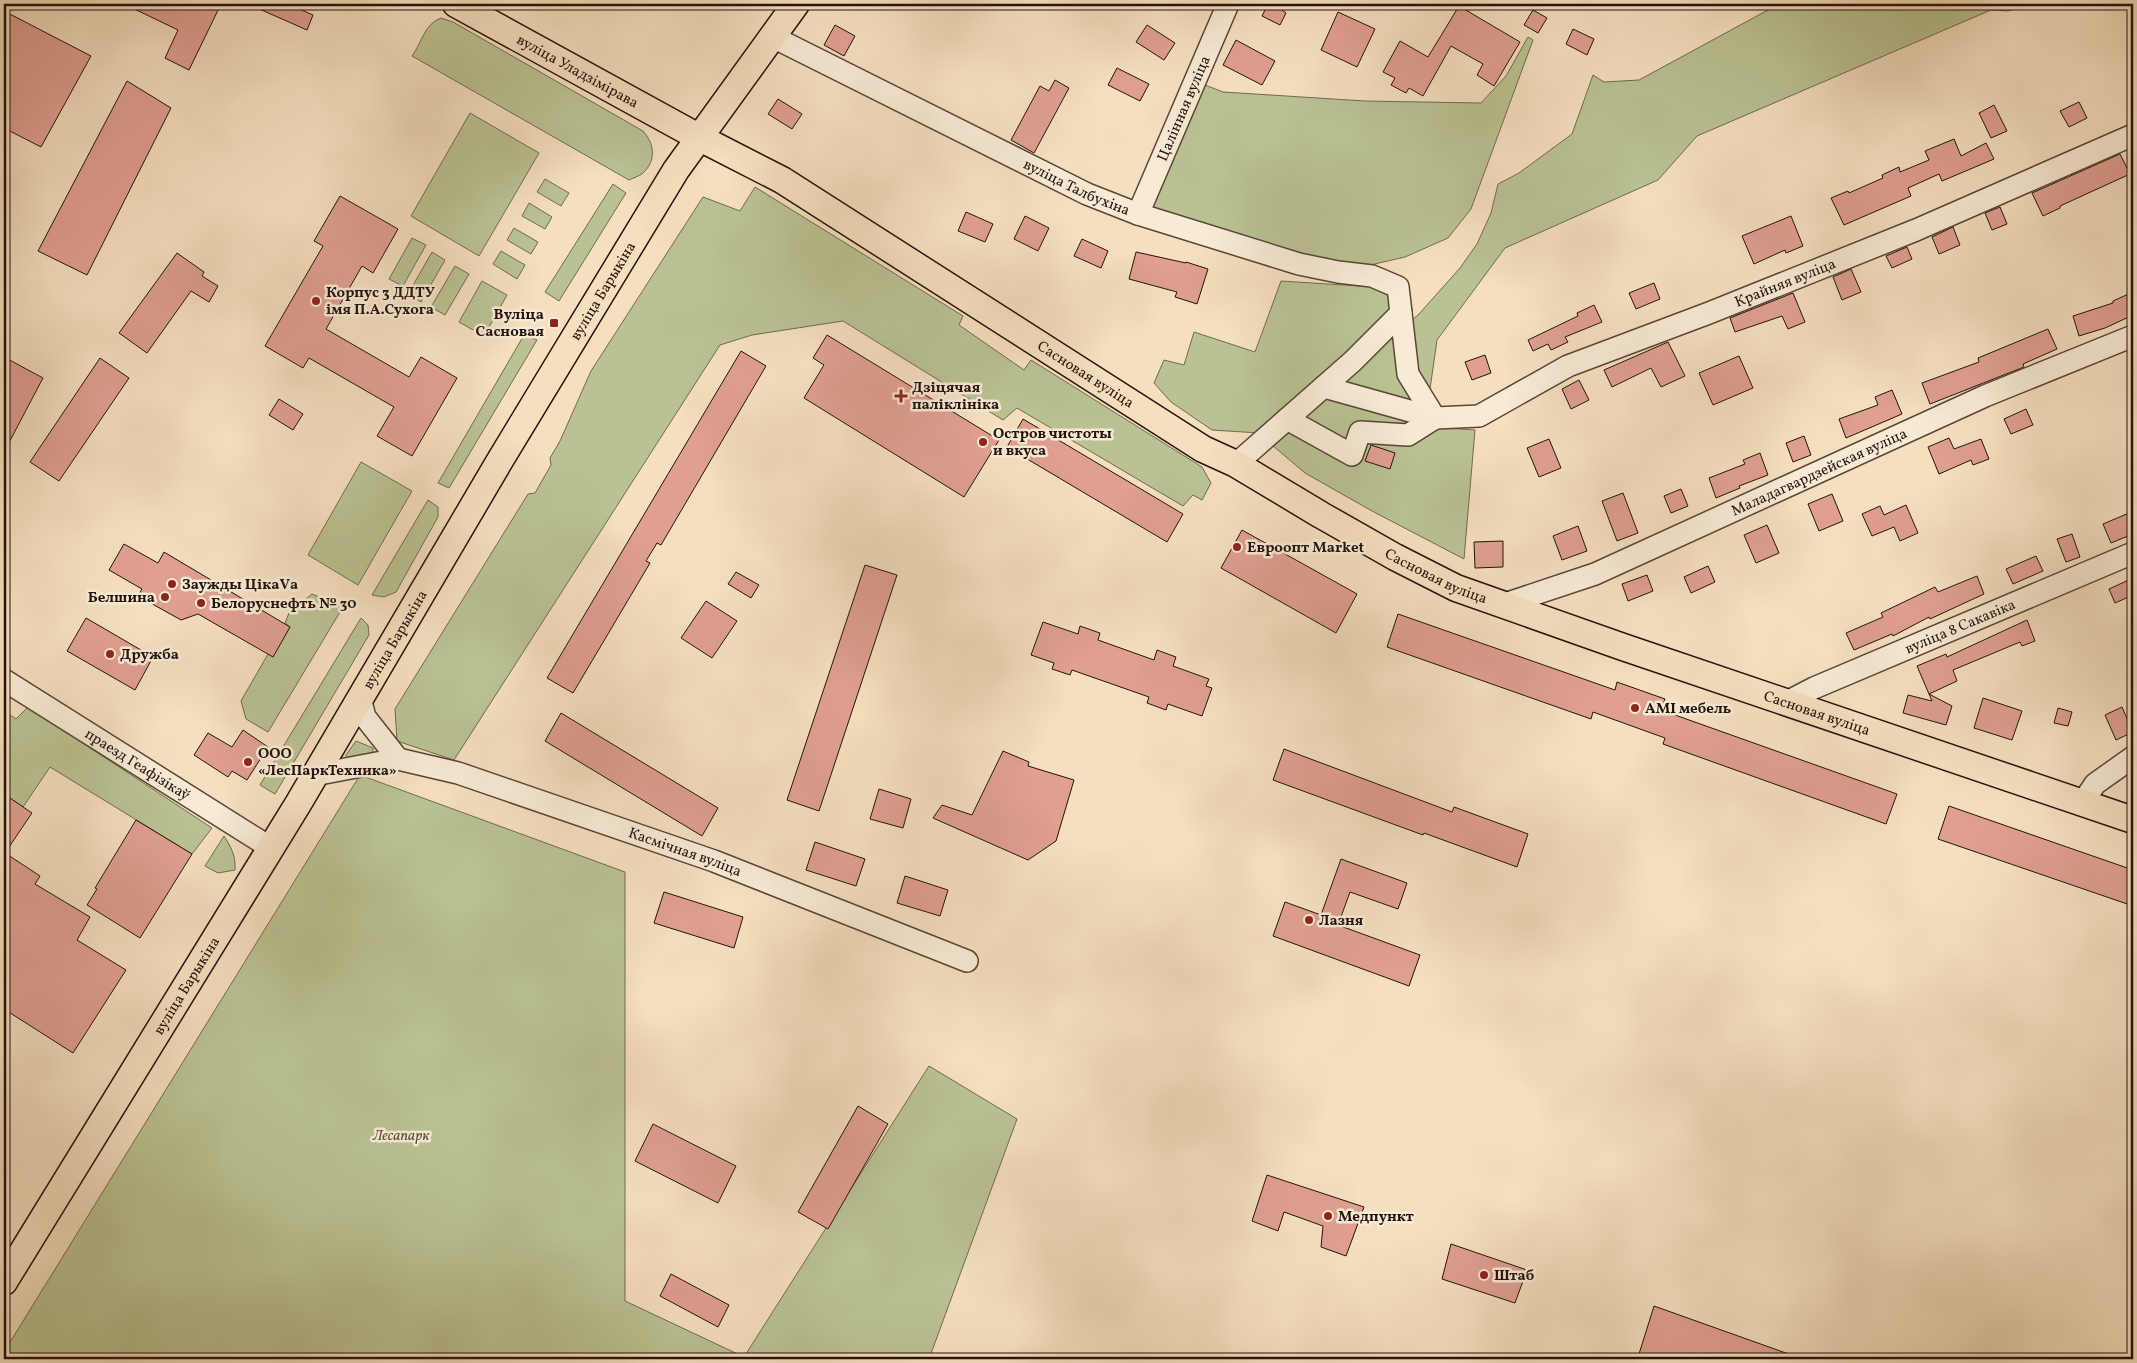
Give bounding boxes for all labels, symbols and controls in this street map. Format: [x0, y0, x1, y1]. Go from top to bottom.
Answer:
street label: вуліца Уладзімірава [512, 30, 642, 114]
street label: Цалінная вуліца [1153, 53, 1217, 165]
street label: вуліца Талбухіна [1019, 155, 1133, 222]
street label: вуліца Барыкіна [566, 238, 642, 345]
street label: Крайняя вуліца [1732, 254, 1839, 314]
place label: Корпус 3 ДДТУ імя П.А.Сухога [326, 283, 435, 321]
marker: Корпус 3 ДДТУ імя П.А.Сухога [310, 295, 322, 307]
place label: Вуліца Сасновая [476, 305, 544, 343]
marker: Вуліца Сасновая [548, 317, 560, 329]
street label: Сасновая вуліца [1032, 337, 1138, 414]
place label: Дзіцячая паліклініка [912, 378, 999, 416]
marker: Дзіцячая паліклініка [894, 389, 908, 403]
place label: Остров чистоты и вкуса [993, 424, 1112, 462]
street label: Маладагвардзейская вуліца [1728, 424, 1911, 522]
marker: Остров чистоты и вкуса [977, 436, 989, 448]
place label: Евроопт Market [1247, 538, 1365, 559]
marker: Евроопт Market [1231, 541, 1243, 553]
street label: Сасновая вуліца [1380, 544, 1490, 610]
place label: Заужды ЦікаVа [182, 575, 298, 596]
marker: Заужды ЦікаVа [166, 578, 178, 590]
street label: вуліца Барыкіна [359, 587, 433, 694]
place label: Белшина [88, 588, 155, 609]
marker: Белшина [159, 591, 171, 603]
place label: Белоруснефть № 30 [211, 594, 356, 615]
street label: вуліца 8 Сакавіка [1902, 595, 2019, 660]
marker: Белоруснефть № 30 [195, 597, 207, 609]
place label: Дружба [120, 645, 179, 666]
marker: Дружба [104, 648, 116, 660]
street label: Сасновая вуліца [1760, 686, 1873, 742]
place label: AMI мебель [1645, 699, 1732, 720]
marker: AMI мебель [1629, 702, 1641, 714]
street label: праезд Геафізікаў [80, 724, 194, 806]
place label: ООО «ЛесПаркТехника» [258, 744, 397, 782]
marker: ООО «ЛесПаркТехника» [242, 756, 254, 768]
street label: Касмічная вуліца [625, 823, 744, 883]
place label: Лазня [1319, 911, 1364, 932]
marker: Лазня [1303, 914, 1315, 926]
street label: вуліца Барыкіна [149, 933, 226, 1040]
park label: Лесапарк [372, 1126, 430, 1147]
place label: Медпункт [1338, 1207, 1415, 1228]
marker: Медпункт [1322, 1210, 1334, 1222]
place label: Штаб [1494, 1266, 1534, 1287]
marker: Штаб [1478, 1269, 1490, 1281]

